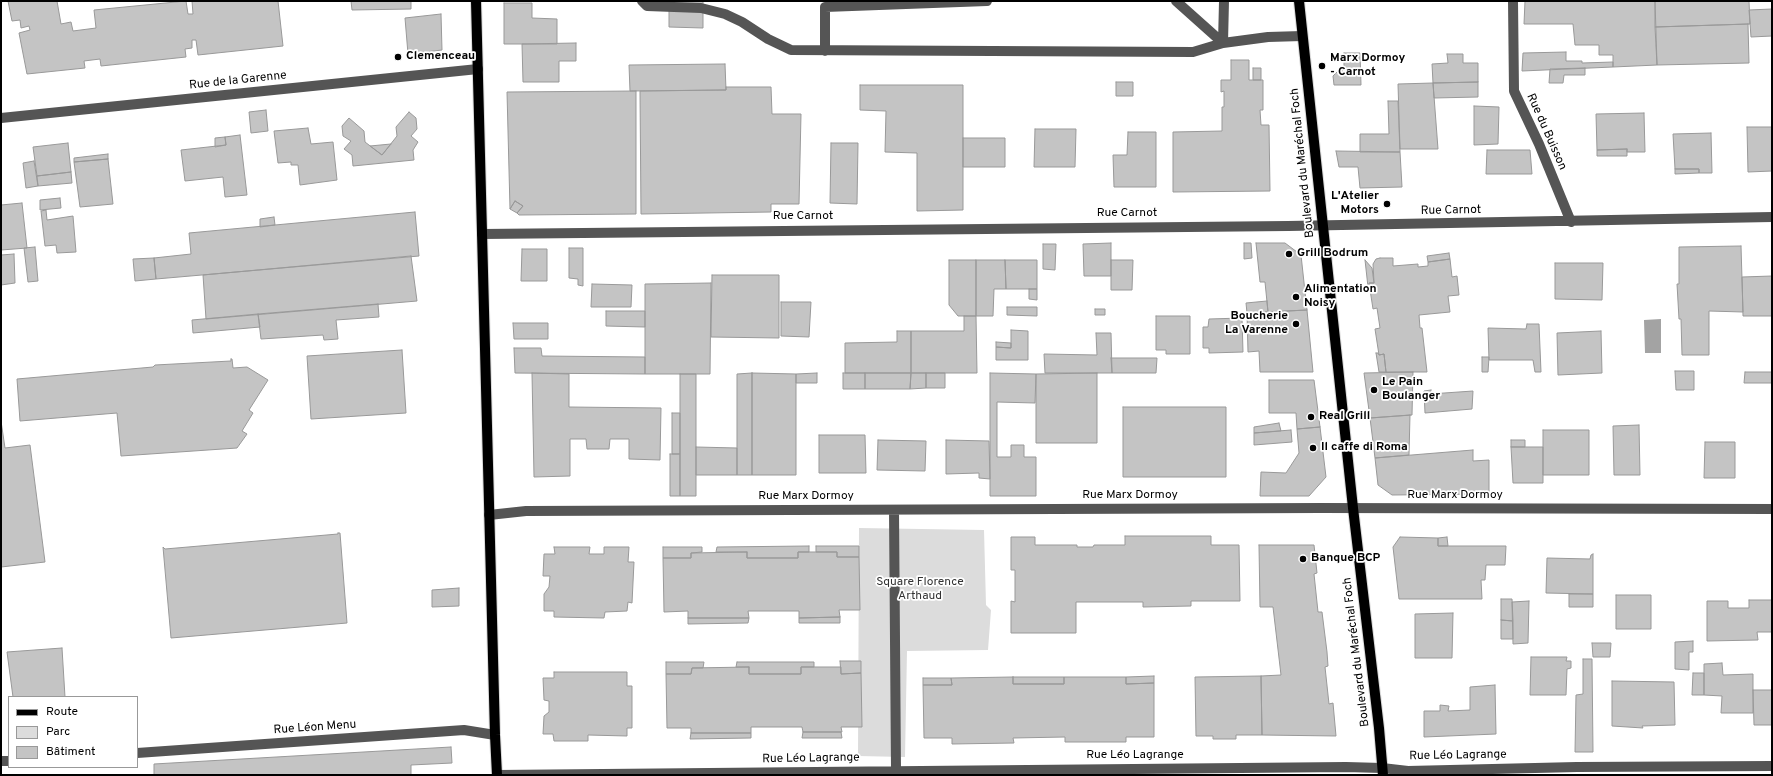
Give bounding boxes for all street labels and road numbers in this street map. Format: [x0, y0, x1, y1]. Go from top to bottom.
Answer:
street label: Rue de la Garenne [188, 69, 288, 93]
street label: Boulevard du Maréchal Foch [1288, 87, 1318, 239]
street label: Rue du Buisson [1523, 91, 1569, 173]
street label: Rue Carnot [1421, 203, 1481, 219]
street label: Rue Carnot [1097, 207, 1157, 221]
street label: Rue Carnot [773, 210, 833, 224]
street label: Rue Marx Dormoy [1082, 489, 1178, 503]
street label: Rue Marx Dormoy [1407, 489, 1503, 503]
street label: Rue Marx Dormoy [758, 490, 854, 504]
street label: Boulevard du Maréchal Foch [1341, 576, 1373, 728]
street label: Rue Léon Menu [273, 718, 357, 738]
street label: Rue Léo Lagrange [1409, 748, 1507, 764]
street label: Rue Léo Lagrange [1086, 749, 1184, 763]
street label: Rue Léo Lagrange [762, 751, 860, 767]

